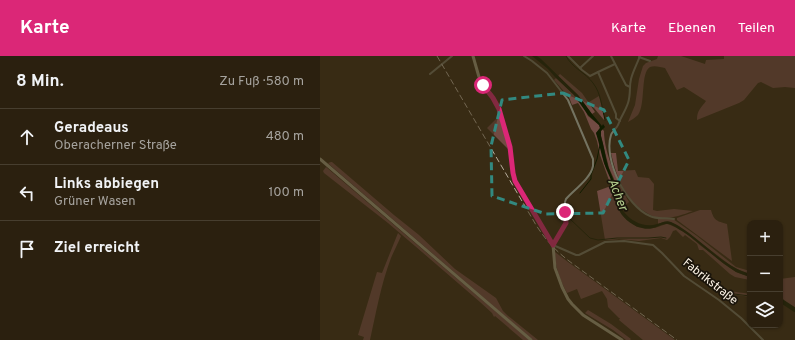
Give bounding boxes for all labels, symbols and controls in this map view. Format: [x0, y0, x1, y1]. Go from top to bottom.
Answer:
text: Karte [20, 16, 70, 40]
text: Karte [611, 20, 646, 37]
text: Ebenen [668, 20, 716, 37]
text: Teilen [738, 20, 775, 37]
text: 8 Min. [16, 71, 64, 93]
text: Zu Fuß · 580 m [219, 74, 304, 90]
route start [474, 76, 492, 94]
text: Geradeaus [54, 119, 129, 138]
icon: ahead [16, 126, 38, 148]
text: 480 m [266, 129, 304, 145]
text: Oberacherner Straße [54, 138, 177, 154]
text: Links abbiegen [54, 175, 159, 194]
water label: Acher [603, 177, 631, 214]
icon: left [16, 182, 38, 204]
text: 100 m [268, 185, 304, 201]
text: Grüner Wasen [54, 194, 136, 210]
route end [556, 203, 574, 221]
map controls [747, 220, 783, 328]
button: + [747, 220, 783, 256]
icon: arrive [16, 238, 38, 260]
text: Ziel erreicht [54, 239, 140, 258]
street label: Fabrikstraße [679, 255, 741, 309]
button: − [747, 256, 783, 292]
button: layers [747, 292, 783, 328]

